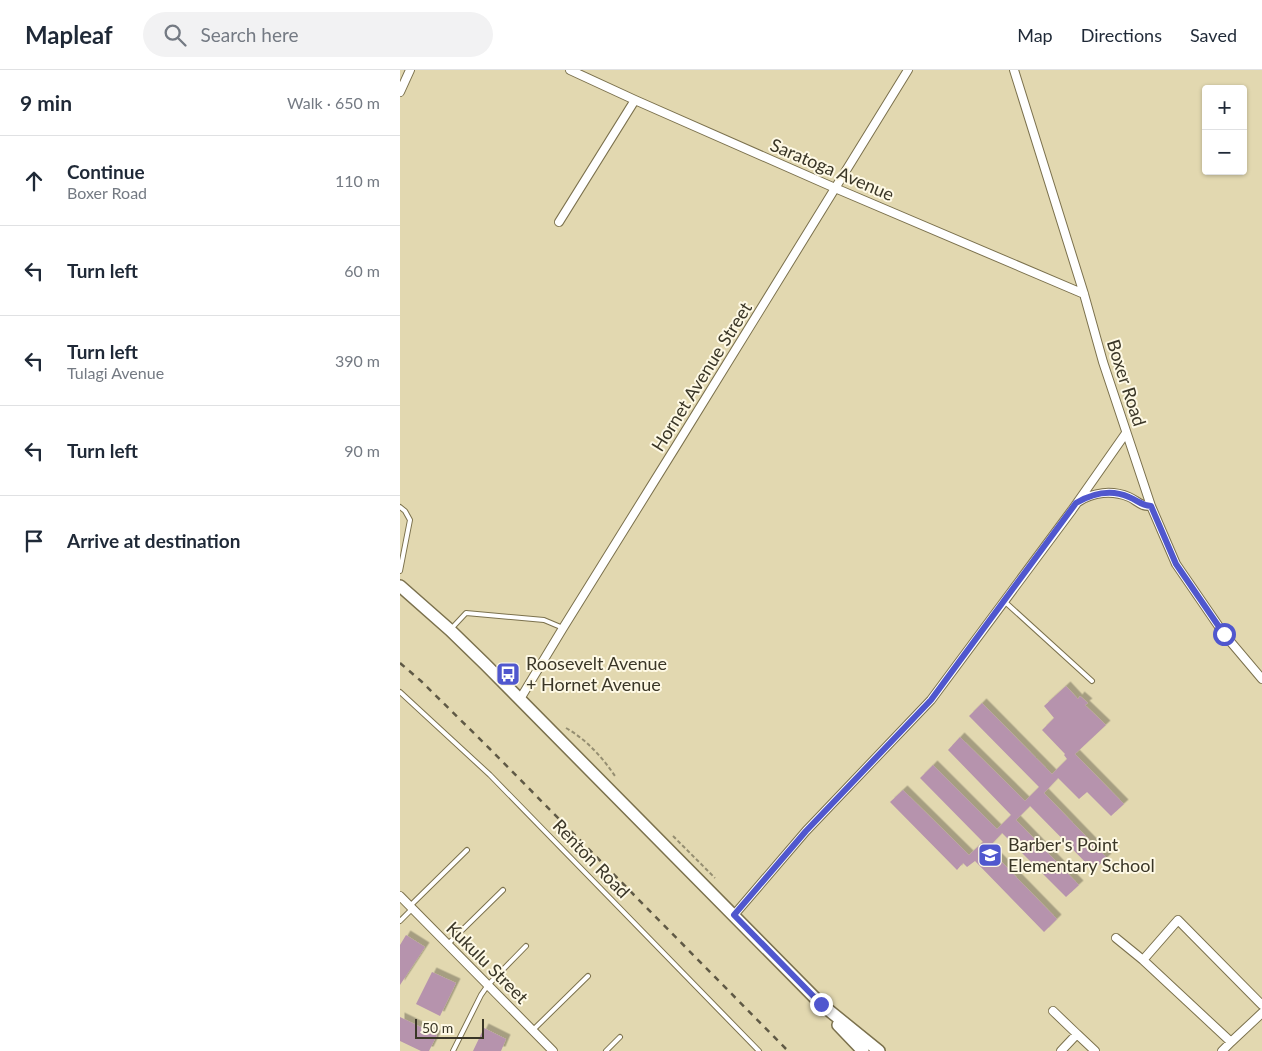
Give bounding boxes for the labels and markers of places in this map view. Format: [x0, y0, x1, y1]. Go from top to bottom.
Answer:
place label: Roosevelt Avenue + Hornet Avenue [526, 652, 667, 695]
bus stop icon: Roosevelt Avenue + Hornet Avenue [495, 661, 521, 687]
place label: Barber's Point Elementary School [1008, 833, 1155, 876]
school or university icon: Barber's Point Elementary School [977, 842, 1003, 868]

